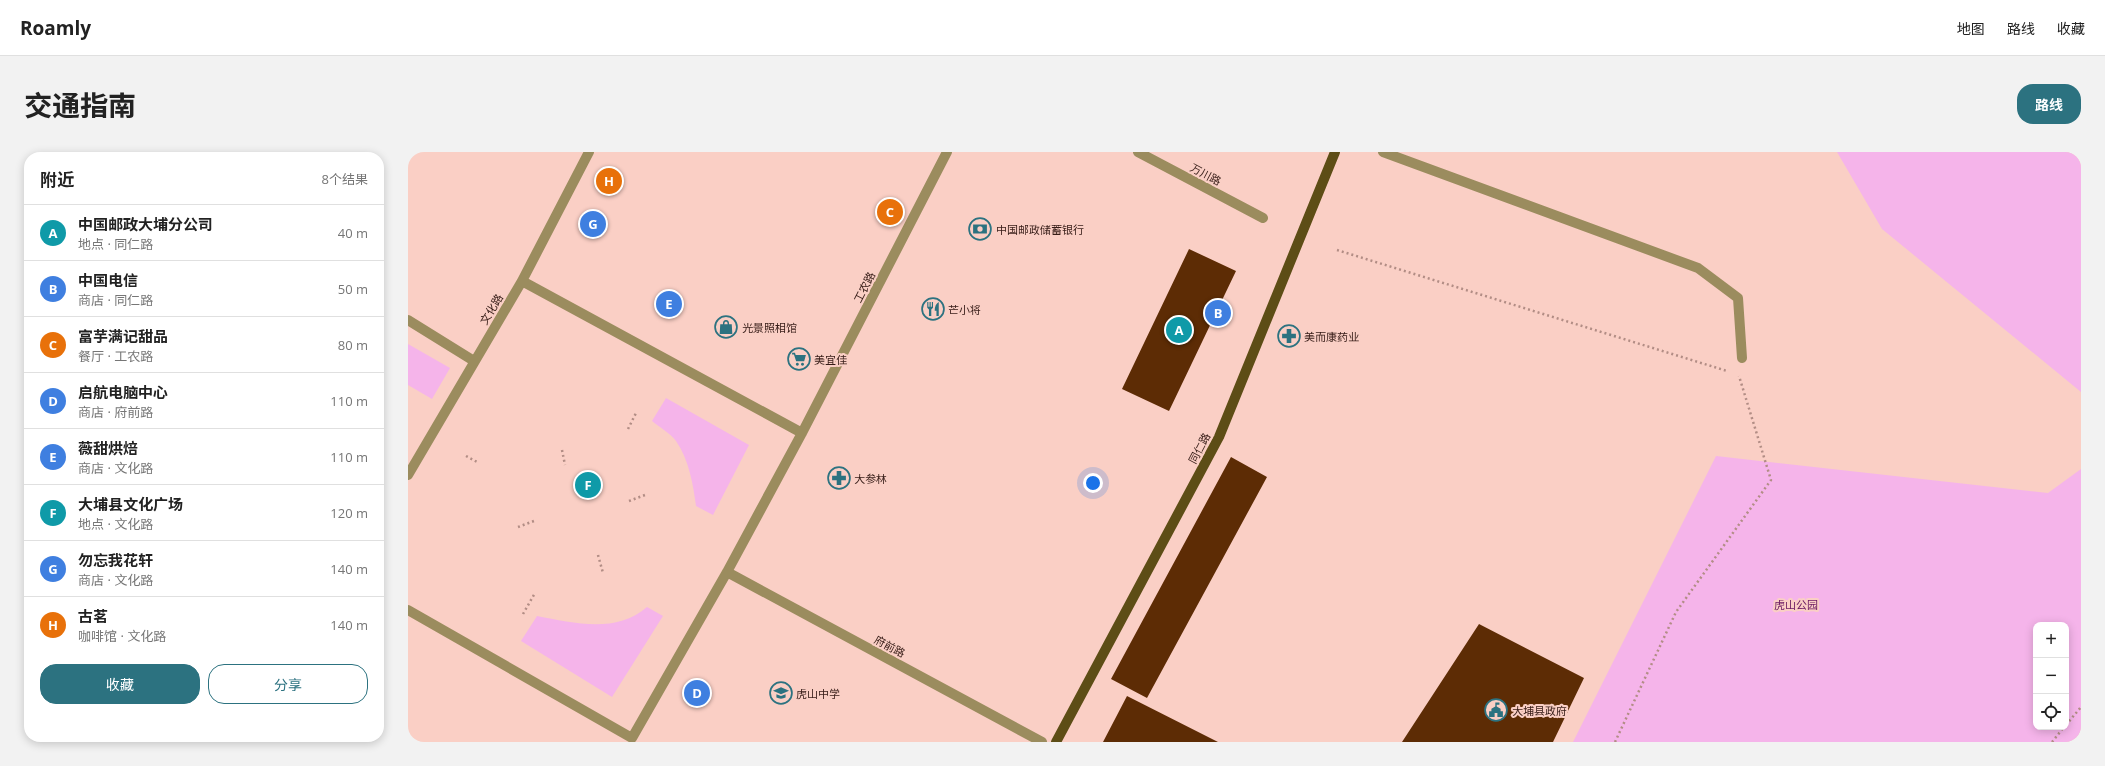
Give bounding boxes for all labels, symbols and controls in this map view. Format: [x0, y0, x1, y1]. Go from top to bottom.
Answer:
text: Roamly [20, 15, 91, 41]
text: 地图 [1957, 19, 1985, 38]
text: 路线 [2007, 19, 2035, 38]
text: 收藏 [2057, 19, 2085, 38]
button: 路线 [2017, 84, 2081, 124]
text: 交通指南 [24, 86, 136, 124]
street label: 万川路 [1188, 160, 1224, 188]
pin: H [596, 166, 622, 196]
text: 附近 [40, 168, 74, 191]
text: 8个结果 [322, 170, 368, 188]
pin: C [877, 197, 903, 227]
pin: G [580, 209, 606, 239]
text: 中国邮政大埔分公司 [78, 214, 213, 234]
bank icon: 中国邮政储蓄银行 [967, 216, 993, 242]
place label: 中国邮政储蓄银行 [996, 222, 1084, 237]
text: A [49, 224, 57, 242]
text: 40 m [338, 224, 368, 242]
text: 地点 · 同仁路 [78, 235, 153, 253]
street label: 工农路 [850, 269, 878, 305]
text: 中国电信 [78, 270, 138, 290]
text: B [49, 280, 57, 298]
text: 50 m [338, 280, 368, 298]
pin: E [656, 289, 682, 319]
text: 商店 · 同仁路 [78, 291, 153, 309]
street label: 文化路 [476, 291, 506, 327]
restaurant icon: 芒小将 [920, 296, 946, 322]
pin: B [1205, 298, 1231, 328]
place label: 芒小将 [948, 302, 981, 317]
shop icon: 光景照相馆 [713, 314, 739, 340]
pin: A [1166, 315, 1192, 345]
place label: 光景照相馆 [742, 320, 797, 335]
pharmacy icon: 美而康药业 [1276, 323, 1302, 349]
text: 富芋满记甜品 [78, 326, 168, 346]
place label: 美而康药业 [1304, 329, 1359, 344]
text: C [49, 336, 57, 354]
text: 80 m [338, 336, 368, 354]
supermarket icon: 美宜佳 [786, 346, 812, 372]
text: 餐厅 · 工农路 [78, 347, 153, 365]
place label: 美宜佳 [814, 352, 847, 367]
text: 启航电脑中心 [78, 382, 168, 402]
text: D [48, 392, 58, 410]
text: 110 m [330, 392, 368, 410]
text: 商店 · 府前路 [78, 403, 153, 421]
street label: 同仁路 [1185, 430, 1213, 466]
text: 薇甜烘焙 [78, 438, 138, 458]
text: E [49, 448, 57, 466]
text: 110 m [330, 448, 368, 466]
text: 商店 · 文化路 [78, 459, 153, 477]
pharmacy icon: 大参林 [826, 465, 852, 491]
pin: F [575, 470, 601, 500]
place label: 大参林 [854, 471, 887, 486]
your location [1083, 473, 1103, 493]
text: 大埔县文化广场 [78, 494, 183, 514]
text: F [49, 504, 57, 522]
text: 120 m [330, 504, 368, 522]
text: 地点 · 文化路 [78, 515, 153, 533]
text: 勿忘我花轩 [78, 550, 153, 570]
text: G [48, 560, 58, 578]
text: 140 m [330, 560, 368, 578]
text: 商店 · 文化路 [78, 571, 153, 589]
park label: 虎山公园 [1774, 597, 1818, 612]
text: 古茗 [78, 606, 108, 626]
text: H [48, 616, 58, 634]
text: 140 m [330, 616, 368, 634]
map controls [2033, 622, 2069, 730]
button: + [2033, 622, 2069, 658]
text: 咖啡馆 · 文化路 [78, 627, 166, 645]
street label: 府前路 [872, 632, 908, 660]
button: − [2033, 658, 2069, 694]
button: 收藏 [40, 664, 200, 704]
button: 分享 [208, 664, 368, 704]
pin: D [684, 678, 710, 708]
school or university icon: 虎山中学 [768, 680, 794, 706]
place label: 虎山中学 [796, 686, 840, 701]
button: locate [2033, 694, 2069, 730]
public building icon: 大埔县政府 [1483, 697, 1509, 723]
place label: 大埔县政府 [1512, 703, 1567, 718]

